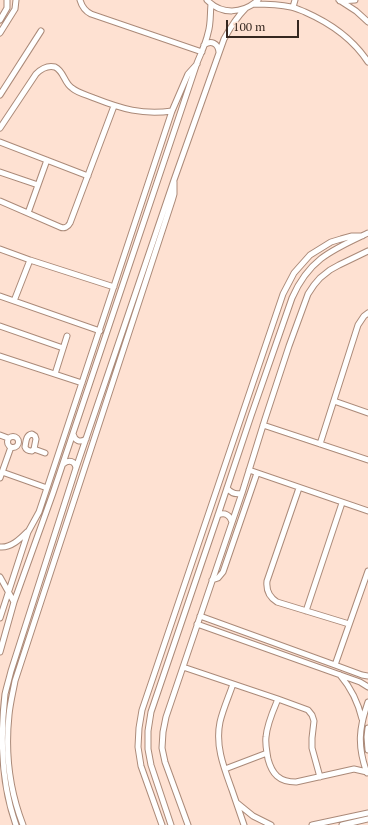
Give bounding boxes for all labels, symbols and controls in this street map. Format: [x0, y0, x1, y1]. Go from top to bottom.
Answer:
scale bar [228, 12, 301, 38]
text: 100 m [233, 19, 265, 34]

